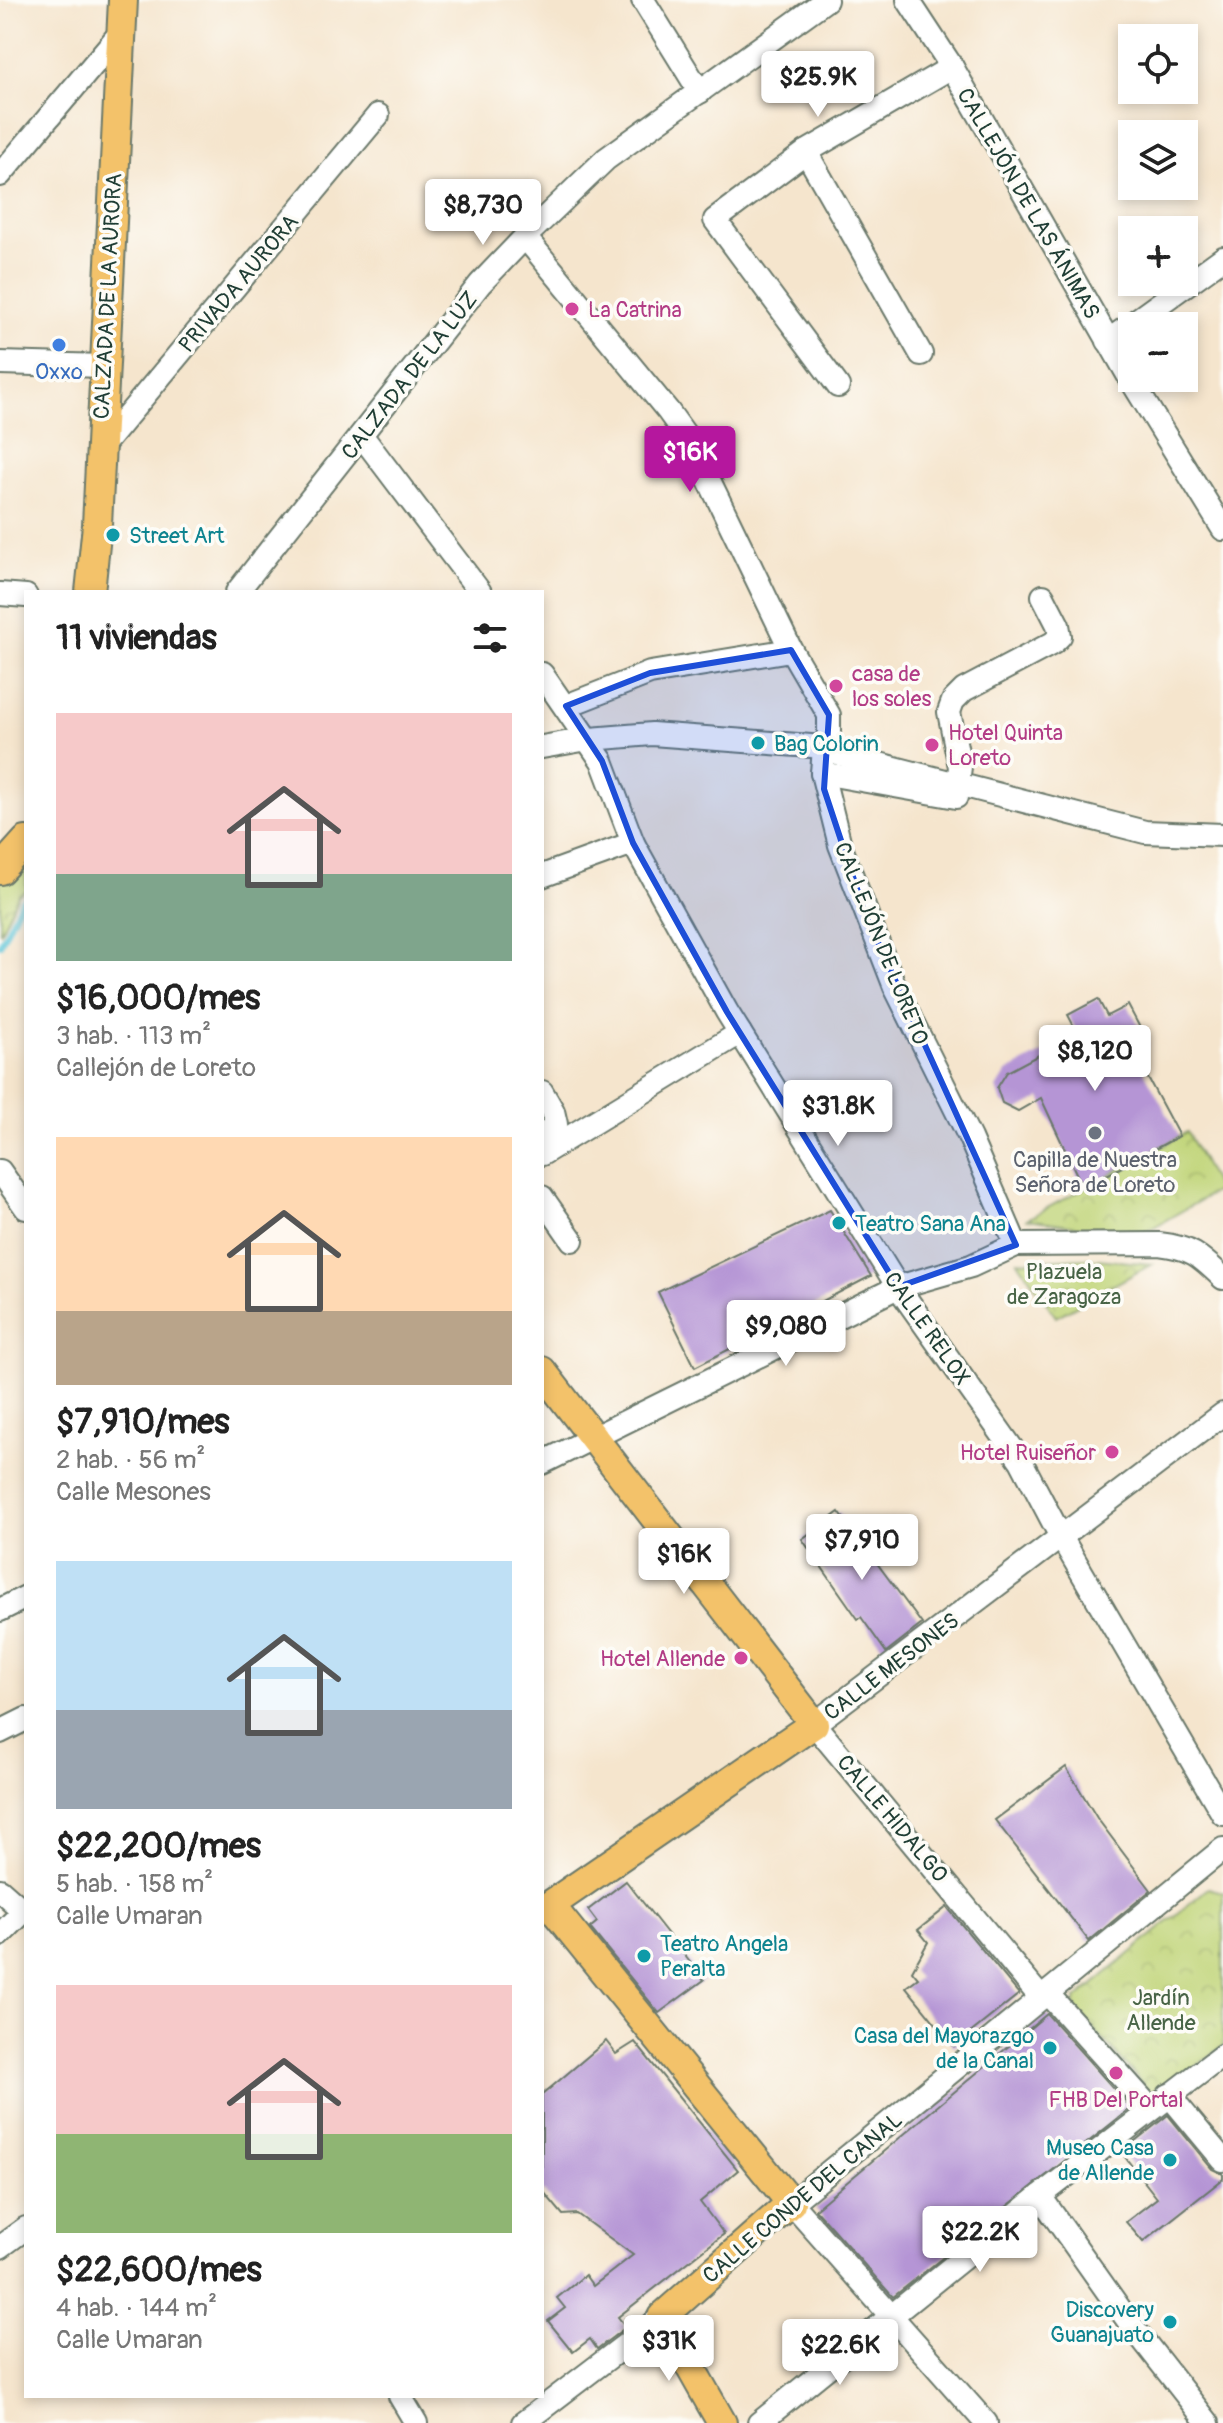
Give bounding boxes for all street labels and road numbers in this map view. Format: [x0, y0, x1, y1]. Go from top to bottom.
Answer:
street label: CALLEJÓN DE LAS ÁNIMAS [950, 83, 1106, 324]
street label: CALZADA DE LA AURORA [88, 172, 128, 420]
street label: PRIVADA AURORA [173, 209, 305, 359]
street label: CALZADA DE LA LUZ [335, 286, 484, 465]
street label: CALLEJÓN DE LORETO [828, 838, 935, 1049]
street label: CALLE RELOX [878, 1267, 976, 1391]
street label: CALLE MESONES [818, 1607, 965, 1727]
street label: CALLE HIDALGO [831, 1749, 954, 1888]
street label: CALLE CONDE DEL CANAL [697, 2106, 908, 2290]

